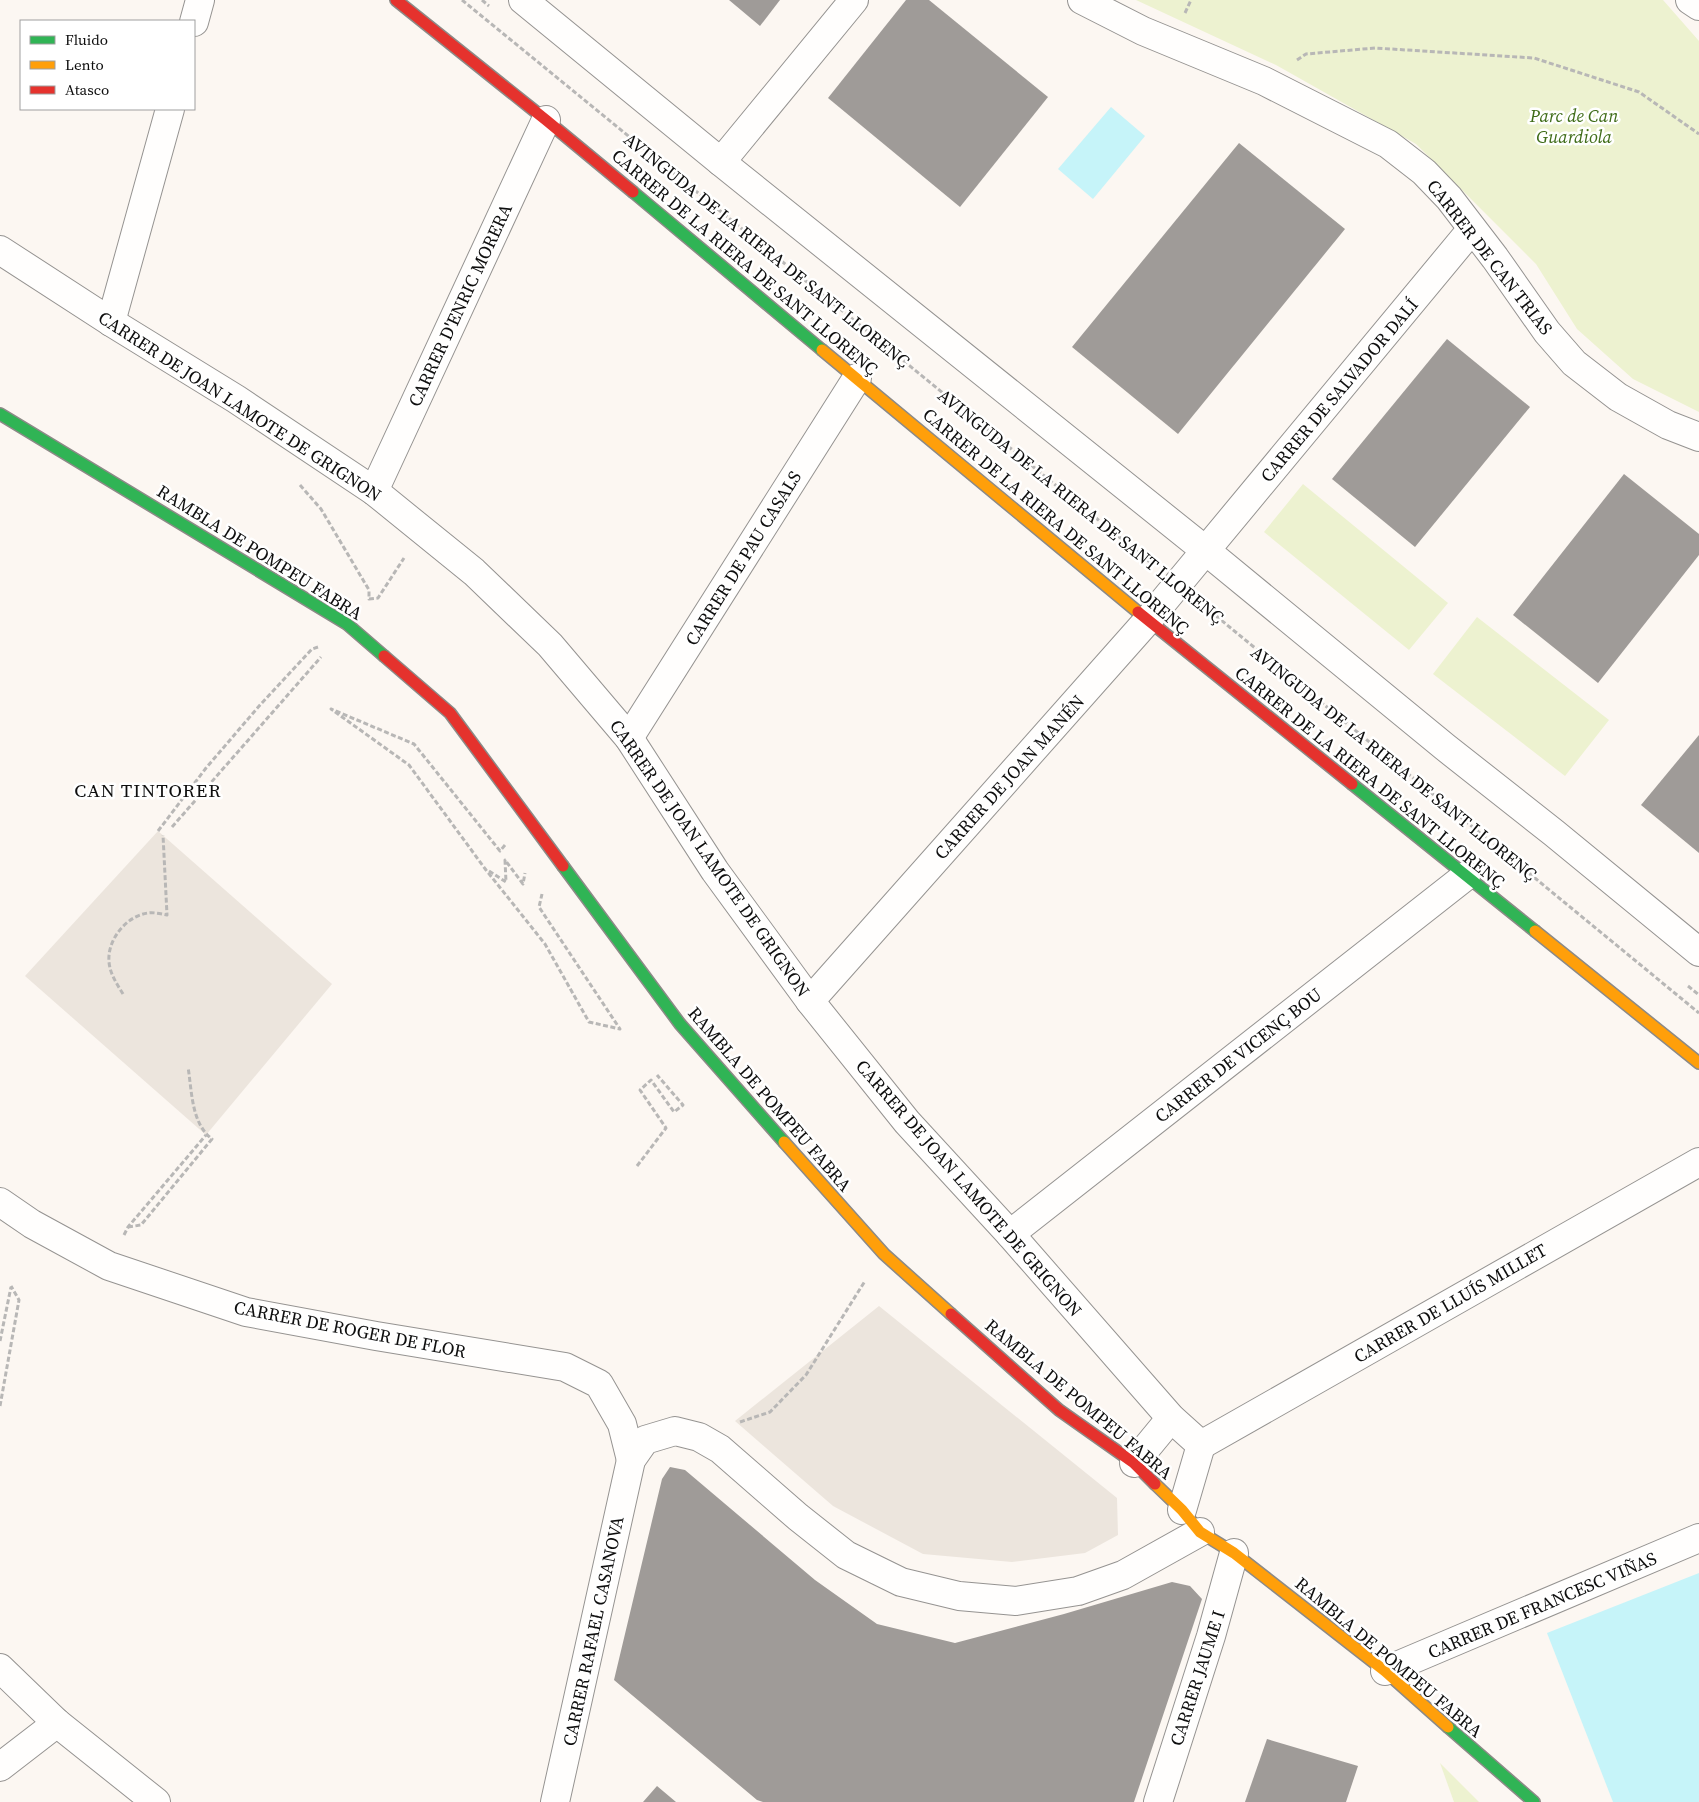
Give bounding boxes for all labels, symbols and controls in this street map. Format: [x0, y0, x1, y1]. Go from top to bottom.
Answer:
legend [20, 20, 195, 110]
text: Fluido [65, 29, 108, 50]
text: Lento [65, 54, 104, 75]
text: Atasco [65, 79, 109, 100]
park label: Parc de Can Guardiola [1529, 103, 1618, 149]
street label: AVINGUDA DE LA RIERA DE SANT LLORENÇ [619, 127, 915, 373]
street label: CARRER DE LA RIERA DE SANT LLORENÇ [607, 143, 883, 381]
street label: CARRER DE CAN TRIAS [1421, 174, 1559, 340]
street label: CARRER D'ENRIC MORERA [402, 199, 518, 411]
street label: CARRER DE SALVADOR DALÍ [1254, 293, 1424, 487]
street label: CARRER DE JOAN LAMOTE DE GRIGNON [93, 305, 387, 507]
street label: AVINGUDA DE LA RIERA DE SANT LLORENÇ [933, 383, 1229, 629]
street label: CARRER DE LA RIERA DE SANT LLORENÇ [918, 402, 1194, 640]
street label: CARRER DE PAU CASALS [679, 466, 807, 650]
street label: RAMBLA DE POMPEU FABRA [152, 478, 368, 626]
street label: AVINGUDA DE LA RIERA DE SANT LLORENÇ [1246, 640, 1542, 886]
street label: CARRER DE LA RIERA DE SANT LLORENÇ [1230, 660, 1510, 894]
street label: CARRER DE JOAN MANÉN [928, 689, 1090, 865]
street label: CARRER DE JOAN LAMOTE DE GRIGNON [604, 714, 816, 1002]
district label: CAN TINTORER [74, 777, 222, 803]
street label: CARRER DE VICENÇ BOU [1149, 982, 1327, 1128]
street label: RAMBLA DE POMPEU FABRA [682, 1001, 858, 1197]
street label: CARRER DE JOAN LAMOTE DE GRIGNON [850, 1054, 1088, 1322]
street label: CARRER DE LLUÍS MILLET [1349, 1237, 1551, 1369]
street label: CARRER DE ROGER DE FLOR [232, 1294, 468, 1364]
street label: RAMBLA DE POMPEU FABRA [980, 1313, 1178, 1485]
street label: CARRER RAFAEL CASANOVA [556, 1514, 630, 1748]
street label: CARRER DE FRANCESC VIÑAS [1424, 1545, 1660, 1665]
street label: RAMBLA DE POMPEU FABRA [1290, 1571, 1488, 1743]
street label: CARRER JAUME I [1163, 1607, 1231, 1749]

